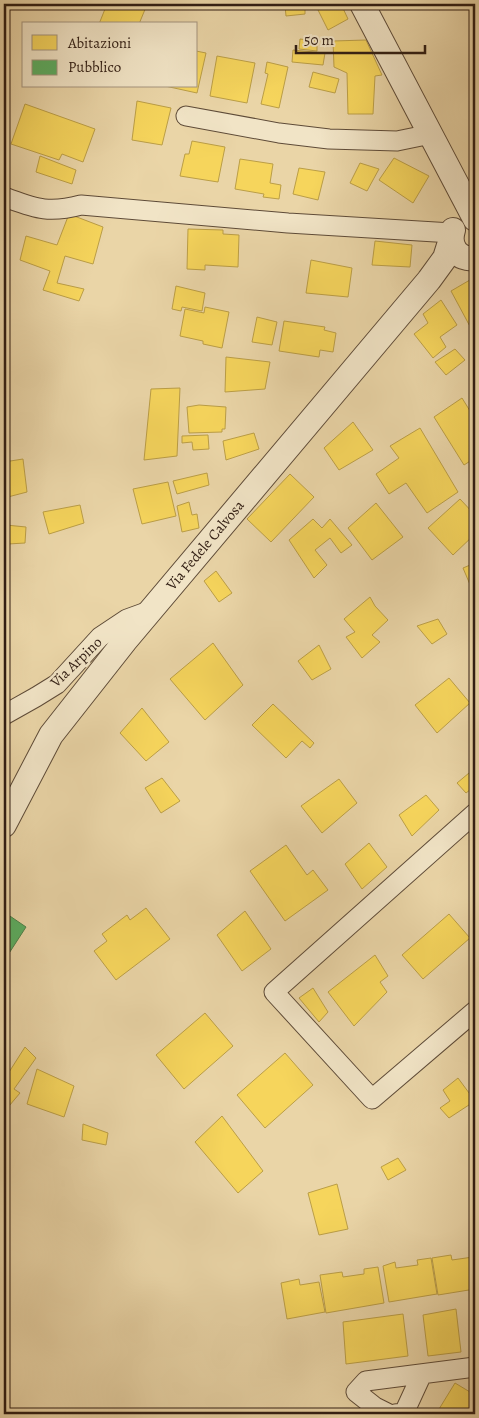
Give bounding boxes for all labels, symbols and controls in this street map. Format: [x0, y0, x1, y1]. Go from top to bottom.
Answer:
legend [22, 22, 198, 88]
scale bar [296, 22, 425, 54]
text: 50 m [304, 30, 334, 50]
text: Abitazioni [67, 33, 131, 53]
text: Pubblico [68, 57, 121, 77]
street label: Via Fedele Calvosa [161, 496, 249, 595]
street label: Via Arpino [45, 632, 106, 692]

